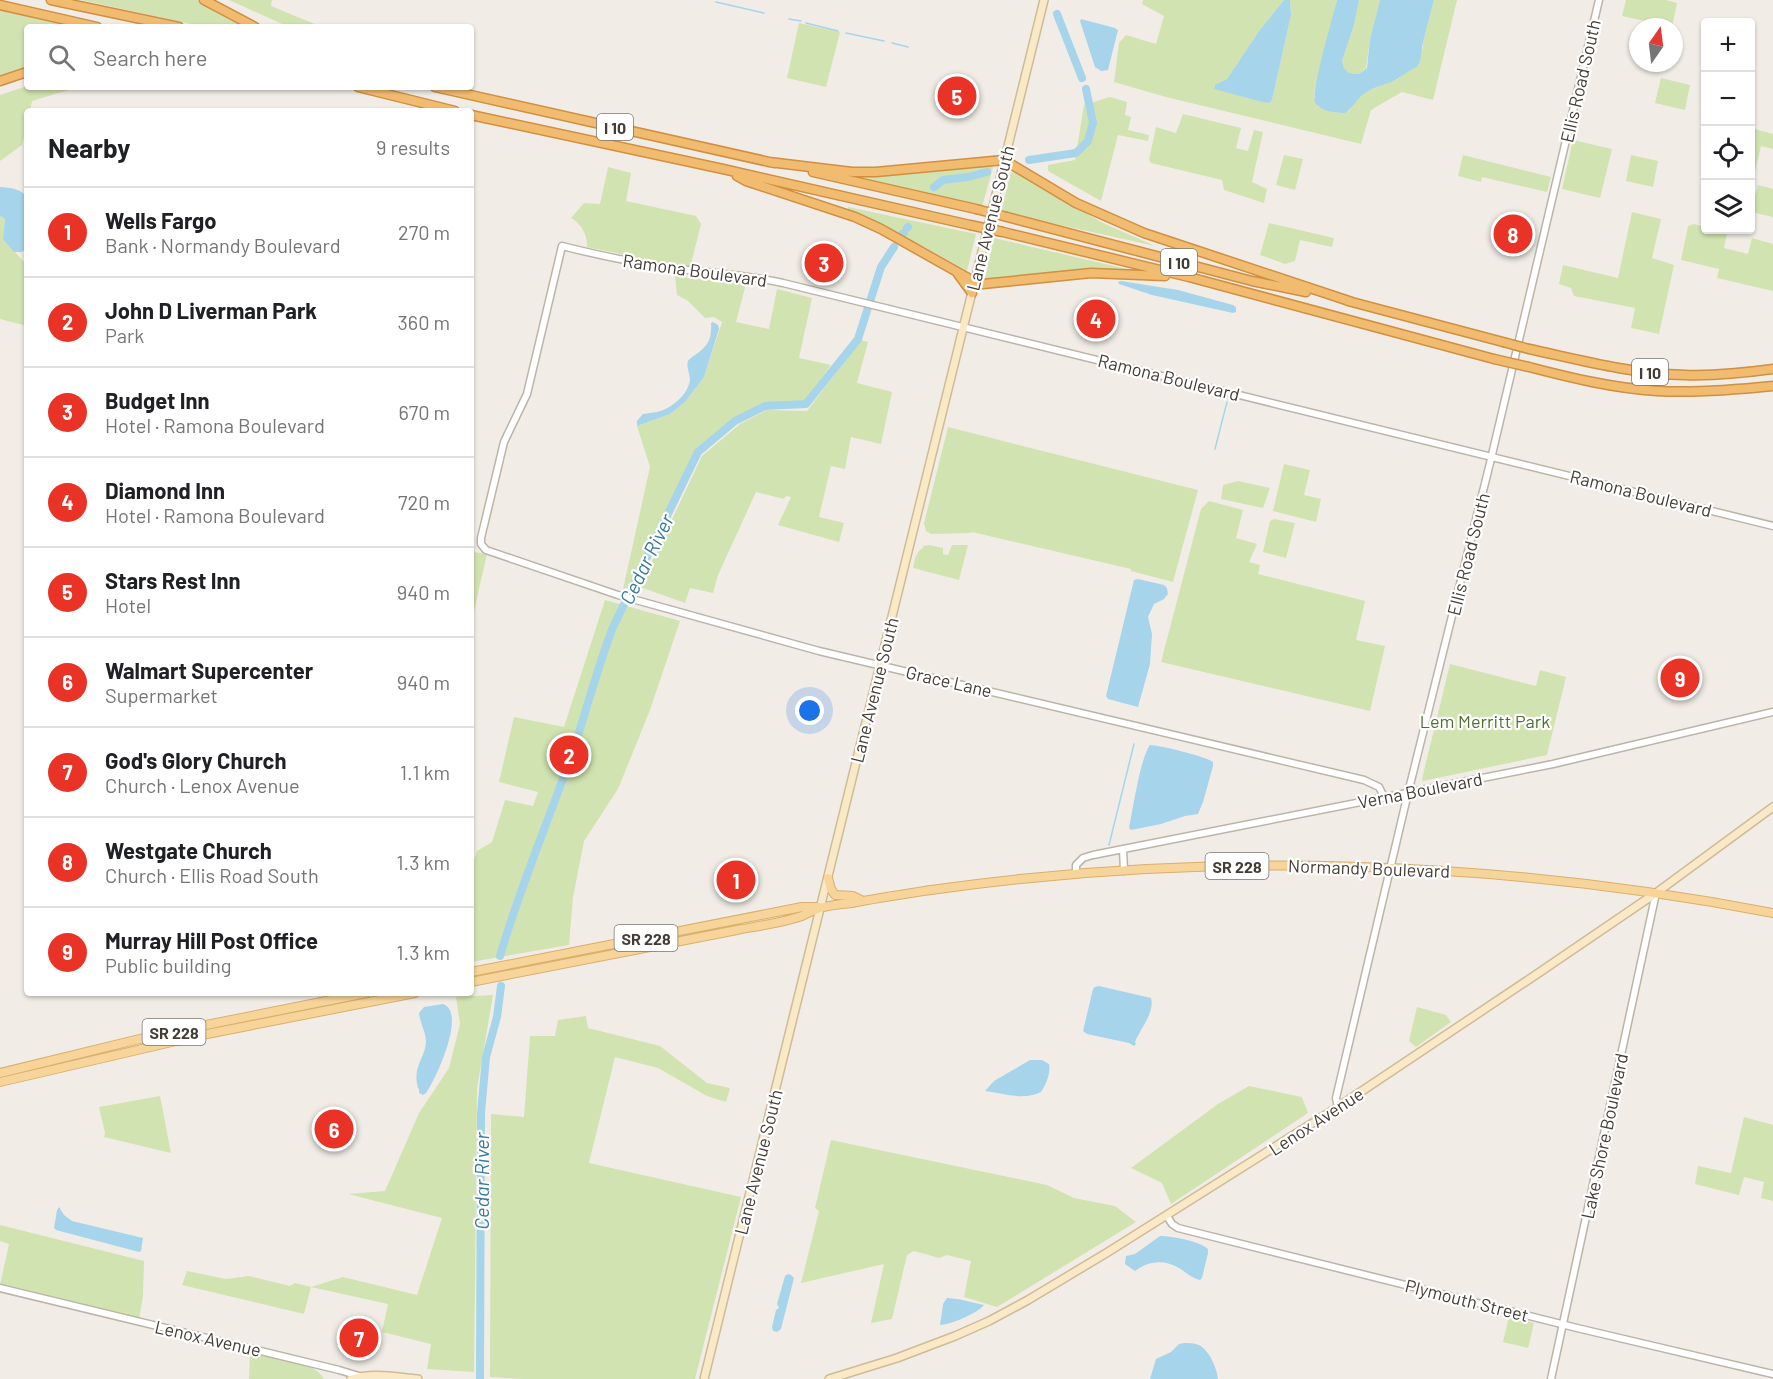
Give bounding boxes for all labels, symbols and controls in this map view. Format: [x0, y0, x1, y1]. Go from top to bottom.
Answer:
street label: Ellis Road South [1555, 17, 1605, 145]
north arrow [1629, 18, 1683, 72]
map controls [1701, 18, 1755, 234]
button: + [1701, 18, 1755, 72]
search box [24, 24, 474, 90]
icon: search [45, 41, 78, 74]
text: Search here [93, 44, 207, 70]
button: − [1701, 72, 1755, 126]
pin: 5 [938, 74, 976, 118]
road number: I 10 [597, 114, 633, 140]
button: locate [1701, 126, 1755, 180]
text: Nearby [48, 132, 130, 163]
text: 9 results [376, 135, 450, 159]
street label: Lane Avenue South [961, 143, 1019, 293]
button: layers [1701, 180, 1755, 234]
text: Wells Fargo [105, 207, 216, 233]
pin: 8 [1494, 212, 1532, 256]
text: 1 [64, 220, 71, 244]
text: 270 m [398, 220, 450, 244]
text: Bank · Normandy Boulevard [105, 233, 341, 257]
pin: 3 [804, 240, 844, 286]
street label: Ramona Boulevard [621, 249, 769, 291]
road number: I 10 [1161, 249, 1197, 275]
pin: 4 [1076, 296, 1116, 342]
text: John D Liverman Park [105, 297, 317, 323]
text: 2 [62, 310, 73, 334]
text: 360 m [398, 310, 450, 334]
text: Park [105, 323, 144, 347]
street label: Ramona Boulevard [1096, 349, 1242, 405]
road number: I 10 [1632, 359, 1668, 385]
text: Budget Inn [105, 387, 210, 413]
text: 3 [62, 400, 73, 424]
text: 670 m [398, 400, 450, 424]
text: Hotel · Ramona Boulevard [105, 413, 325, 437]
street label: Ramona Boulevard [1568, 465, 1714, 521]
text: Diamond Inn [105, 477, 225, 503]
text: 4 [61, 490, 74, 514]
text: 720 m [398, 490, 450, 514]
street label: Ellis Road South [1442, 490, 1494, 618]
text: Hotel · Ramona Boulevard [105, 503, 325, 527]
water label: Cedar River [614, 509, 679, 608]
text: Stars Rest Inn [105, 567, 241, 593]
text: 5 [62, 580, 73, 604]
text: 940 m [397, 580, 450, 604]
text: Hotel [105, 593, 151, 617]
street label: Lane Avenue South [845, 615, 903, 765]
pin: 9 [1660, 656, 1700, 700]
text: Walmart Supercenter [105, 657, 313, 683]
street label: Grace Lane [904, 660, 994, 702]
text: 6 [62, 670, 73, 694]
text: 940 m [397, 670, 450, 694]
text: Supermarket [105, 683, 218, 707]
your location [795, 696, 824, 725]
park label: Lem Merritt Park [1420, 710, 1550, 732]
pin: 2 [550, 732, 588, 777]
text: God's Glory Church [105, 747, 286, 773]
text: 7 [63, 760, 72, 784]
text: 1.1 km [400, 760, 450, 784]
street label: Verna Boulevard [1356, 767, 1484, 813]
text: Church · Lenox Avenue [105, 773, 300, 797]
text: Westgate Church [105, 837, 272, 863]
text: 8 [62, 850, 73, 874]
text: 1.3 km [397, 850, 450, 874]
road number: SR 228 [1206, 853, 1268, 879]
street label: Normandy Boulevard [1288, 854, 1450, 882]
pin: 1 [716, 858, 756, 902]
text: Church · Ellis Road South [105, 863, 319, 887]
road number: SR 228 [614, 925, 678, 951]
text: Murray Hill Post Office [105, 927, 318, 953]
text: 9 [62, 940, 73, 964]
text: 1.3 km [397, 940, 450, 964]
text: Public building [105, 953, 231, 977]
road number: SR 228 [142, 1019, 206, 1045]
street label: Lake Shore Boulevard [1576, 1051, 1632, 1221]
street label: Lenox Avenue [1265, 1082, 1367, 1160]
street label: Lane Avenue South [729, 1087, 787, 1237]
pin: 6 [314, 1106, 354, 1152]
water label: Cedar River [469, 1131, 493, 1230]
street label: Plymouth Street [1403, 1274, 1531, 1326]
street label: Lenox Avenue [153, 1315, 263, 1361]
pin: 7 [340, 1316, 378, 1360]

